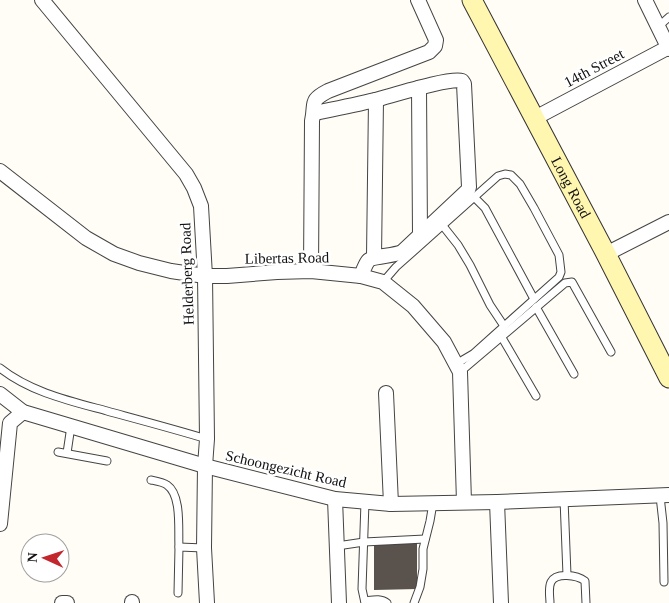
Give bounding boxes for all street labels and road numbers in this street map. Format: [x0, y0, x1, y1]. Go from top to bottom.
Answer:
street label: 14th Street [561, 45, 627, 90]
street label: Long Road [548, 154, 594, 221]
street label: Helderberg Road [177, 222, 197, 326]
street label: Libertas Road [245, 249, 330, 267]
street label: Schoongezicht Road [224, 447, 349, 491]

